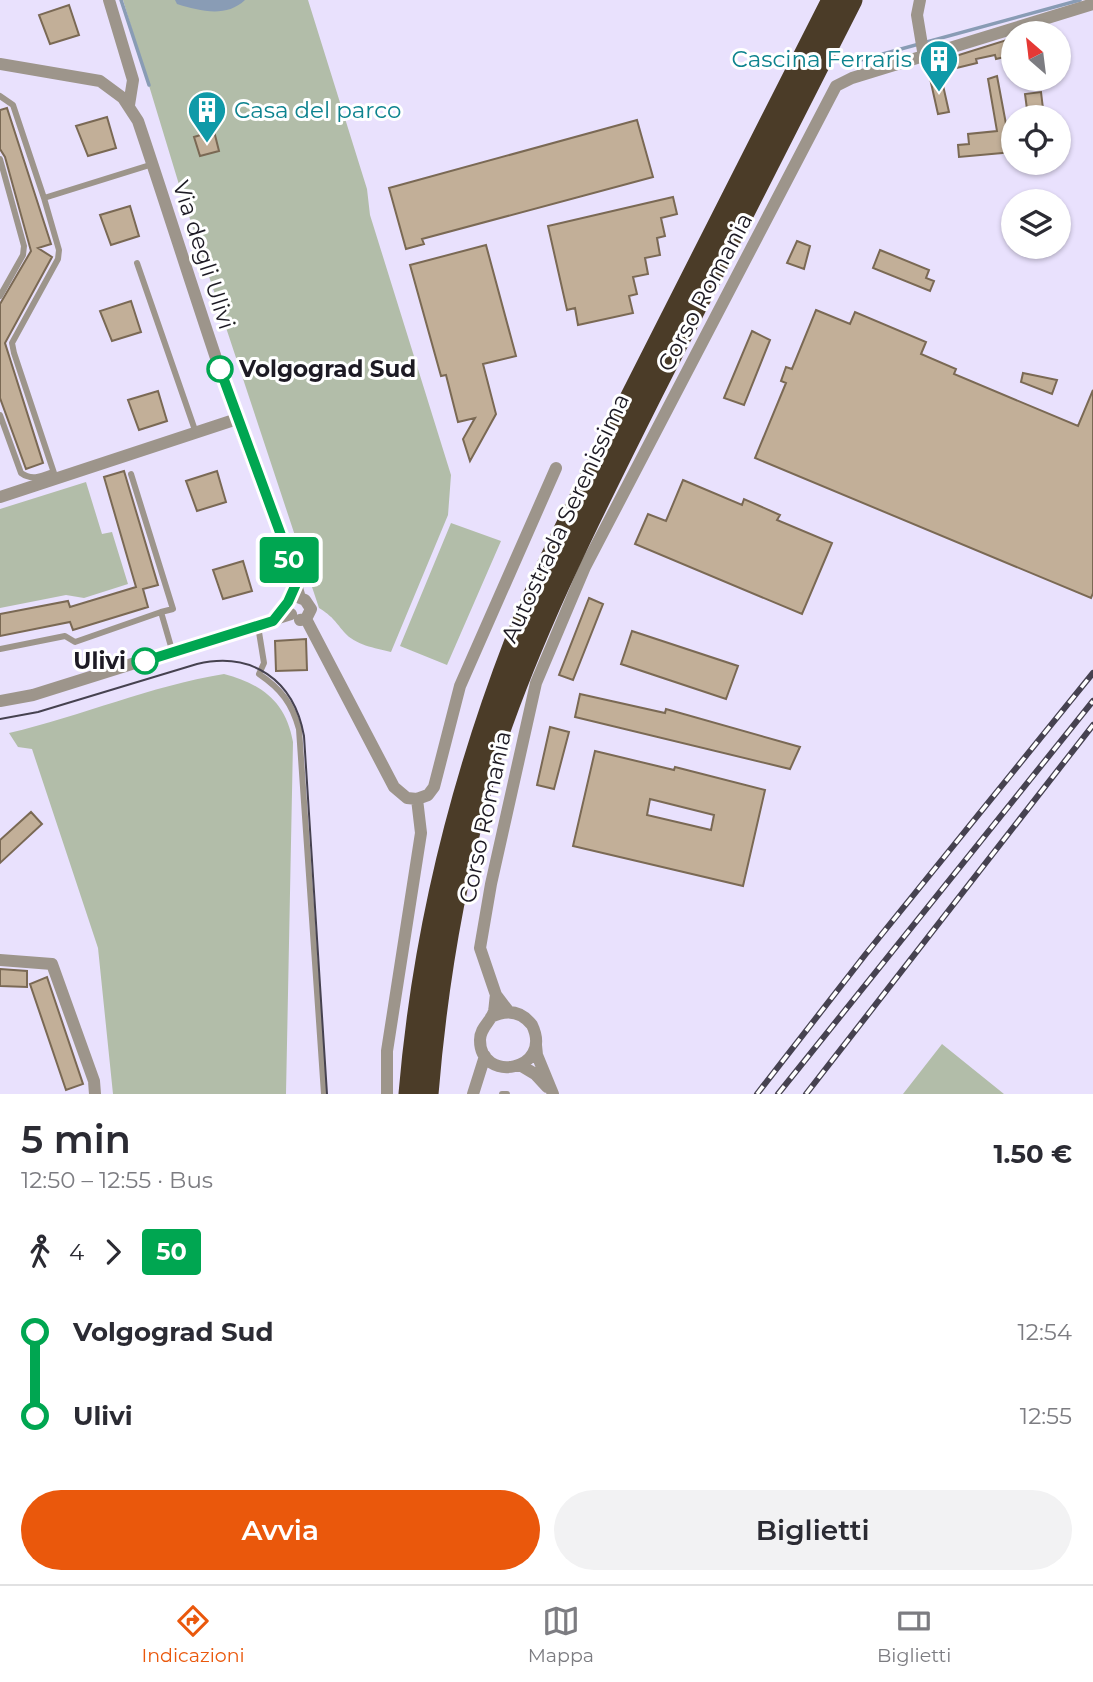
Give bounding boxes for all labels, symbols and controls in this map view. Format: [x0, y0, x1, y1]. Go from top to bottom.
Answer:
north arrow [1001, 21, 1071, 91]
map controls [1001, 21, 1071, 259]
building icon: Cascina Ferraris [918, 38, 960, 93]
place label: Cascina Ferraris [732, 45, 912, 73]
building icon: Casa del parco [186, 89, 228, 144]
place label: Casa del parco [234, 96, 401, 124]
button: locate [1001, 105, 1071, 175]
street label: Via degli Ulivi [167, 177, 241, 333]
button: layers [1001, 189, 1071, 259]
street label: Corso Romania [651, 208, 759, 376]
place label: Volgograd Sud [238, 355, 416, 383]
marker: Volgograd Sud [207, 356, 233, 382]
street label: Autostrada Serenissima [495, 389, 635, 647]
line badge: 50 [258, 537, 320, 583]
text: 50 [274, 545, 304, 574]
place label: Ulivi [73, 647, 126, 675]
marker: Ulivi [132, 648, 158, 674]
street label: Corso Romania [453, 728, 517, 906]
text: 5 min [21, 1116, 131, 1163]
text: 1.50 € [993, 1138, 1072, 1170]
text: 12:50 – 12:55 · Bus [21, 1166, 213, 1194]
icon: walk [21, 1233, 59, 1271]
icon: forward [94, 1233, 132, 1271]
text: 50 [156, 1237, 187, 1266]
text: 4 [69, 1238, 84, 1266]
text: Volgograd Sud [73, 1316, 273, 1348]
text: 12:54 [1018, 1318, 1072, 1346]
text: Ulivi [73, 1400, 133, 1432]
text: 12:55 [1020, 1402, 1072, 1430]
button: Avvia [21, 1490, 540, 1570]
button: Biglietti [554, 1490, 1072, 1570]
tab: Indicazioni [142, 1602, 245, 1667]
tab: Mappa [528, 1602, 594, 1667]
tab: Biglietti [877, 1602, 951, 1667]

